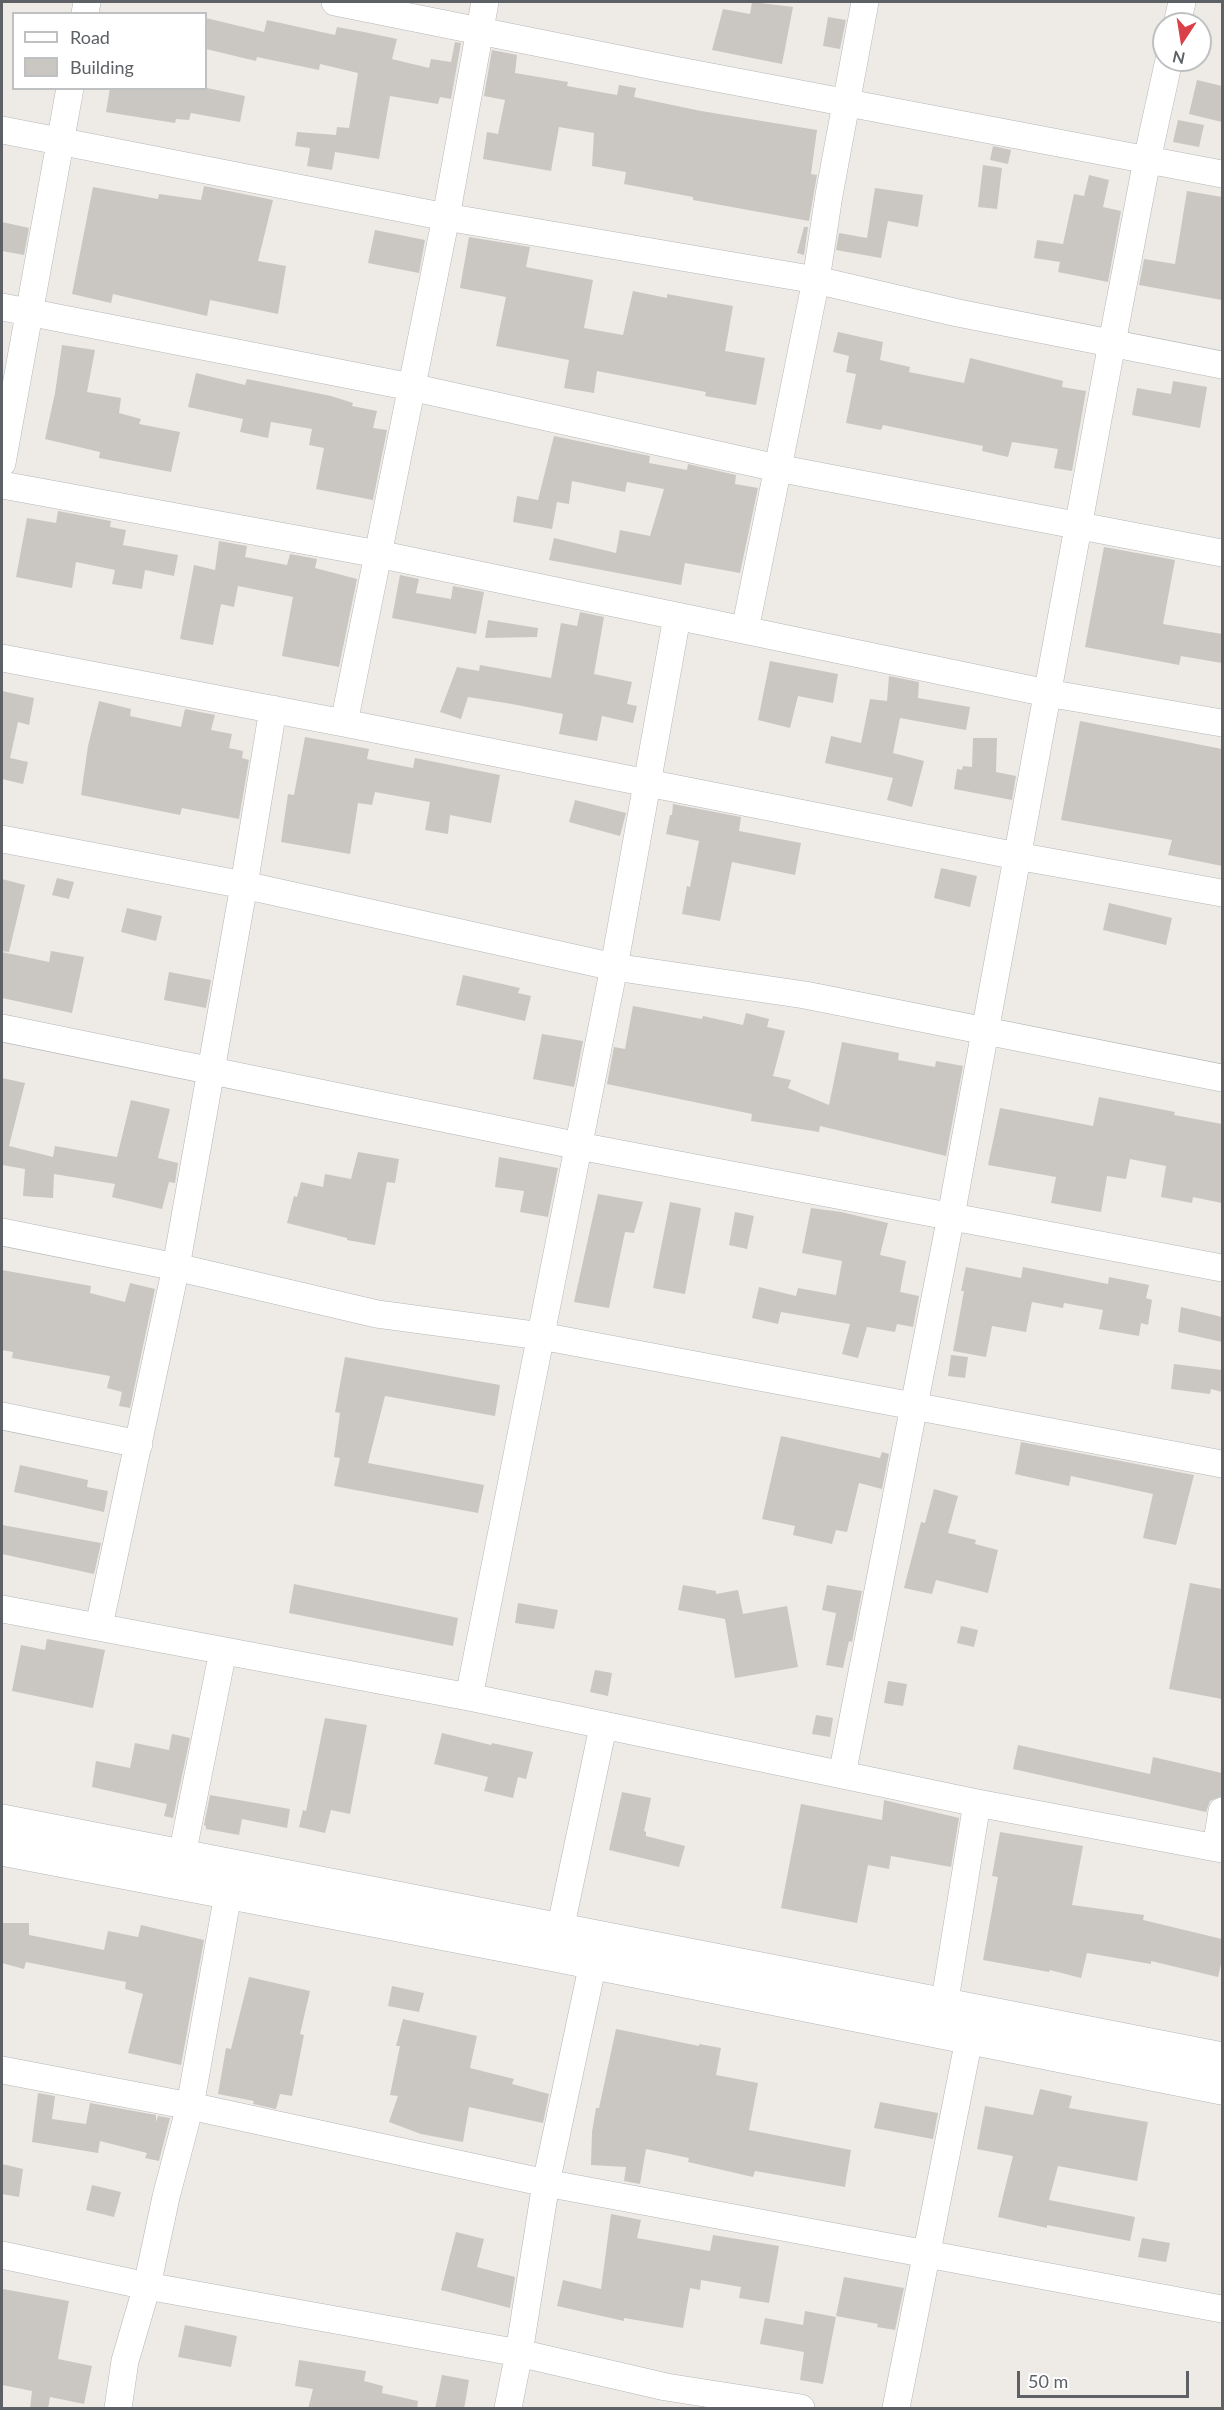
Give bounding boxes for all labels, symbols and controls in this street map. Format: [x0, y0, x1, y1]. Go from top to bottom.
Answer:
legend [12, 12, 207, 90]
north arrow [1152, 12, 1212, 72]
text: Road [70, 26, 110, 48]
text: N [1171, 48, 1187, 69]
text: Building [70, 56, 134, 78]
scale bar [1020, 2359, 1192, 2397]
text: 50 m [1028, 2370, 1068, 2392]

